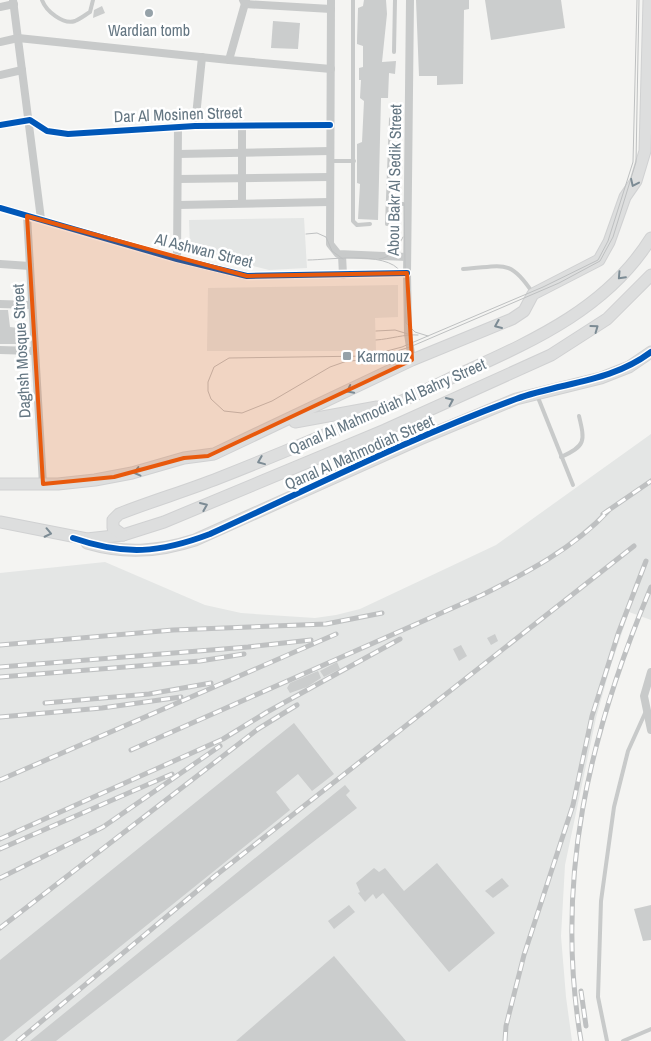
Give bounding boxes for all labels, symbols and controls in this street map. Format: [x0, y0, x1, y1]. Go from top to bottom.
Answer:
marker: Wardian tomb [143, 7, 155, 19]
place label: Wardian tomb [108, 19, 190, 41]
street label: Dar Al Mosinen Street [113, 101, 243, 127]
street label: Abou Bakr Al Sedik Street [382, 104, 406, 257]
one-way arrow [630, 178, 640, 187]
street label: Al Ashwan Street [152, 227, 255, 273]
one-way arrow [618, 271, 627, 280]
street label: Daghsh Mosque Street [6, 283, 35, 419]
one-way arrow [494, 318, 503, 329]
one-way arrow [589, 325, 599, 334]
place label: Karmouz [357, 345, 410, 367]
marker: Karmouz [341, 350, 353, 362]
street label: Qanal Al Mahmodiah Al Bahry Street [285, 352, 489, 460]
one-way arrow [346, 384, 355, 394]
one-way arrow [445, 397, 454, 407]
street label: Qanal Al Mahmodiah Street [281, 409, 437, 495]
one-way arrow [257, 455, 266, 466]
one-way arrow [134, 466, 142, 476]
one-way arrow [199, 502, 208, 512]
one-way arrow [43, 527, 52, 538]

